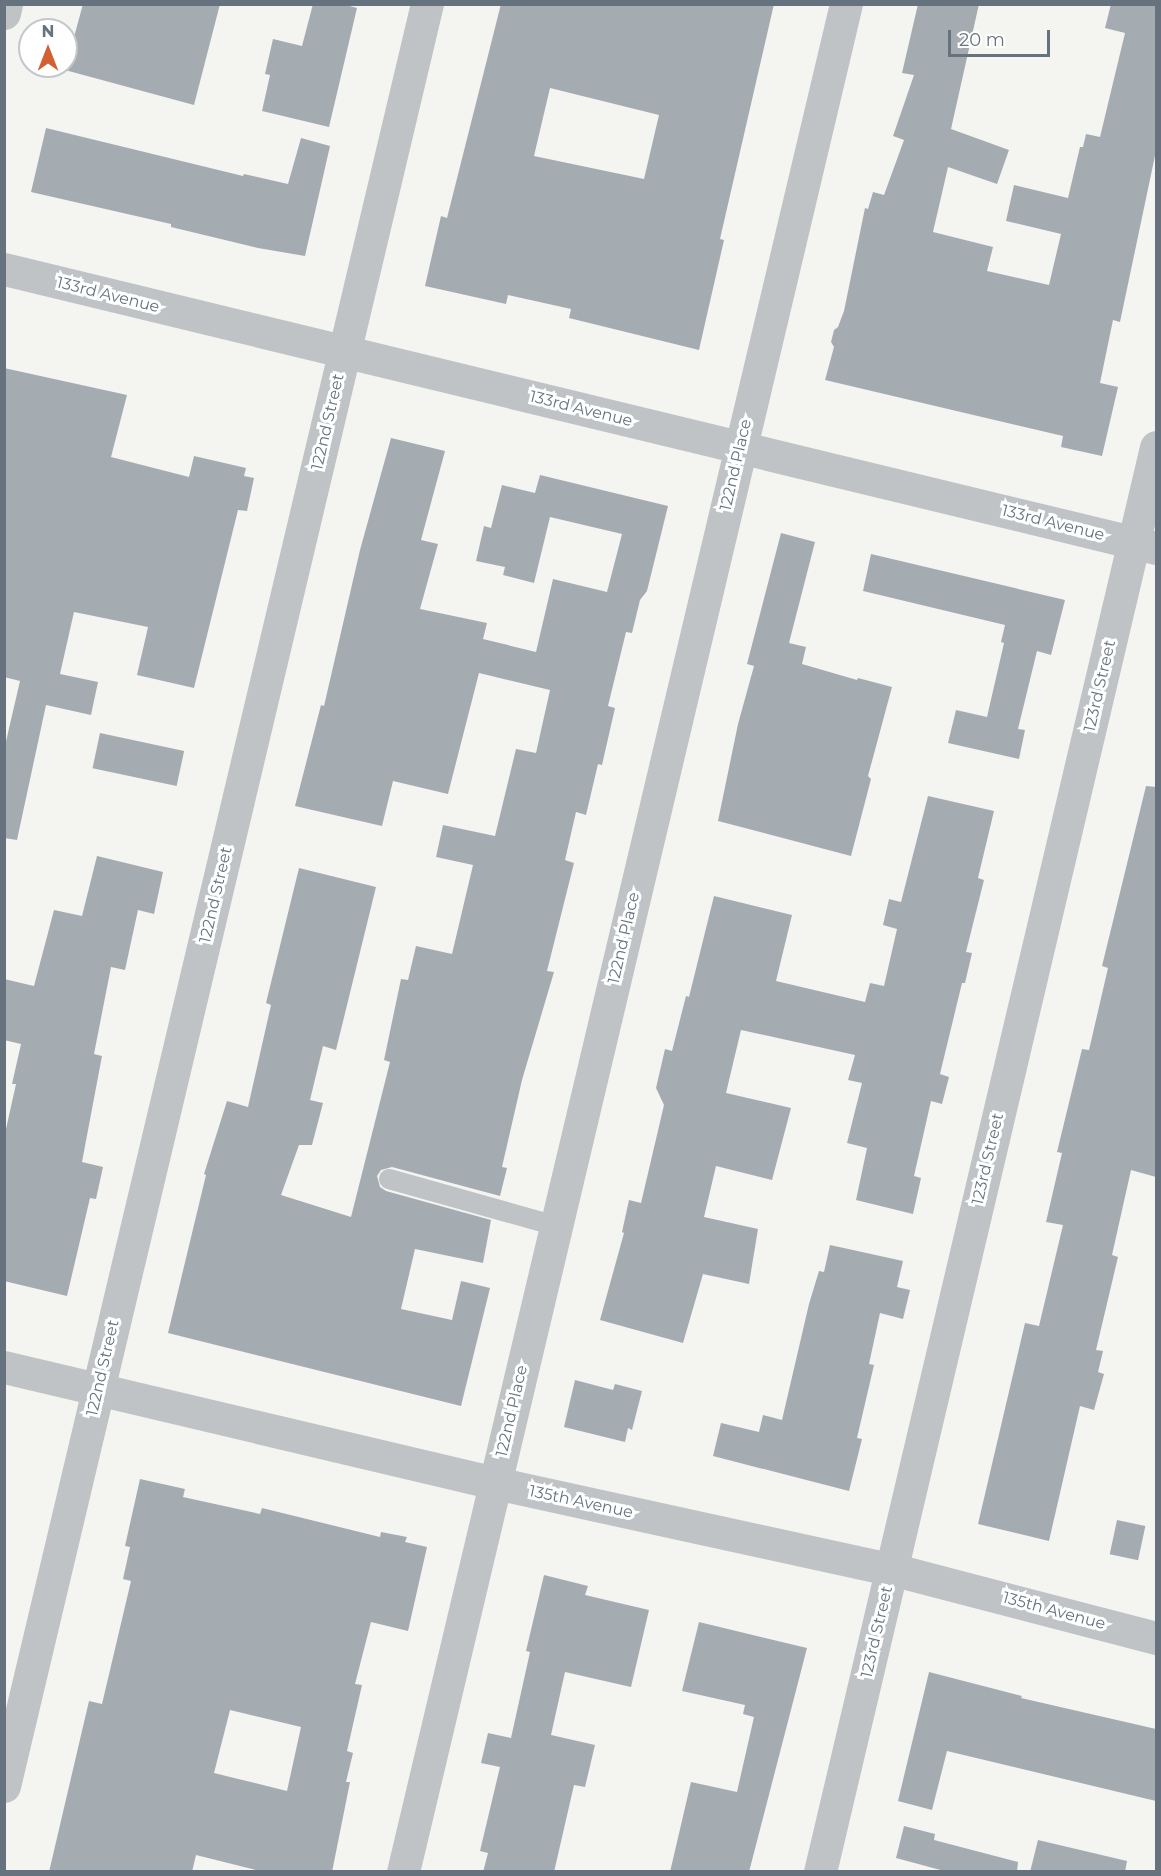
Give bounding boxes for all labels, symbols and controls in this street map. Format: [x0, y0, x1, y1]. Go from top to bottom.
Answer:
north arrow [18, 18, 78, 78]
scale bar [951, 18, 1053, 56]
text: N [42, 22, 54, 41]
text: 20 m [959, 29, 1005, 51]
street label: 133rd Avenue [55, 273, 161, 317]
street label: 122nd Street [308, 372, 348, 472]
street label: 133rd Avenue [528, 387, 634, 431]
street label: 122nd Place [716, 417, 756, 513]
street label: 133rd Avenue [1000, 501, 1106, 545]
street label: 123rd Street [1080, 638, 1120, 734]
street label: 122nd Street [196, 845, 236, 945]
street label: 122nd Place [604, 890, 644, 986]
street label: 123rd Street [968, 1111, 1008, 1207]
street label: 122nd Street [83, 1318, 123, 1418]
street label: 122nd Place [492, 1363, 532, 1459]
street label: 135th Avenue [527, 1482, 635, 1522]
street label: 123rd Street [857, 1584, 897, 1680]
street label: 135th Avenue [1001, 1588, 1107, 1634]

